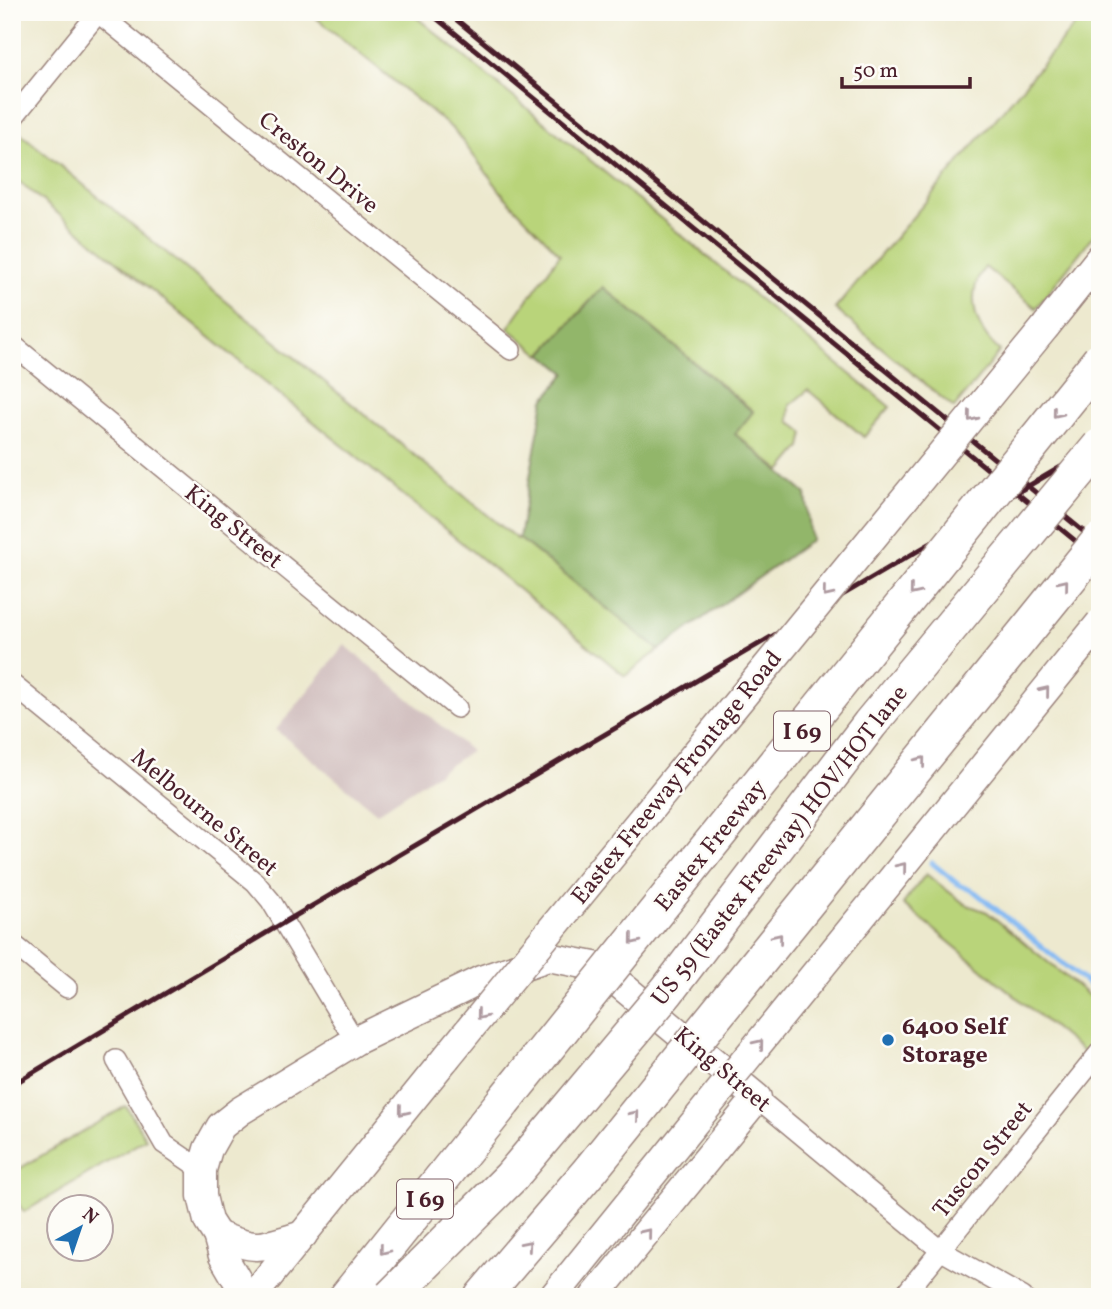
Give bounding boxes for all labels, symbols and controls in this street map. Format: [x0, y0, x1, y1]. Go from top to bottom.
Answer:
scale bar [842, 46, 970, 90]
text: 50 m [853, 57, 898, 86]
street label: Creston Drive [250, 104, 385, 223]
one-way arrow [1053, 405, 1065, 418]
one-way arrow [967, 409, 980, 422]
street label: King Street [176, 477, 289, 578]
one-way arrow [1056, 579, 1068, 592]
one-way arrow [910, 583, 923, 595]
one-way arrow [823, 584, 835, 597]
street label: Eastex Freeway Frontage Road [564, 644, 788, 910]
street label: US 59 (Eastex Freeway) HOV/HOT lane [644, 678, 917, 1014]
one-way arrow [1037, 686, 1049, 699]
road number: I 69 [774, 712, 830, 750]
street label: Melbourne Street [123, 742, 285, 885]
one-way arrow [913, 756, 925, 769]
street label: Eastex Freeway [648, 773, 772, 917]
one-way arrow [893, 863, 906, 875]
one-way arrow [629, 932, 642, 944]
one-way arrow [770, 933, 783, 945]
one-way arrow [477, 1007, 489, 1020]
place label: 6400 Self Storage [902, 1011, 1009, 1073]
street label: King Street [666, 1020, 778, 1121]
marker: 6400 Self Storage [880, 1032, 896, 1048]
one-way arrow [750, 1040, 763, 1052]
street label: Tuscon Street [926, 1094, 1042, 1226]
one-way arrow [399, 1102, 411, 1115]
one-way arrow [627, 1110, 640, 1122]
road number: I 69 [397, 1180, 453, 1218]
north arrow [46, 1194, 116, 1264]
text: N [76, 1202, 103, 1231]
one-way arrow [639, 1228, 651, 1241]
one-way arrow [519, 1240, 531, 1253]
one-way arrow [380, 1242, 392, 1255]

